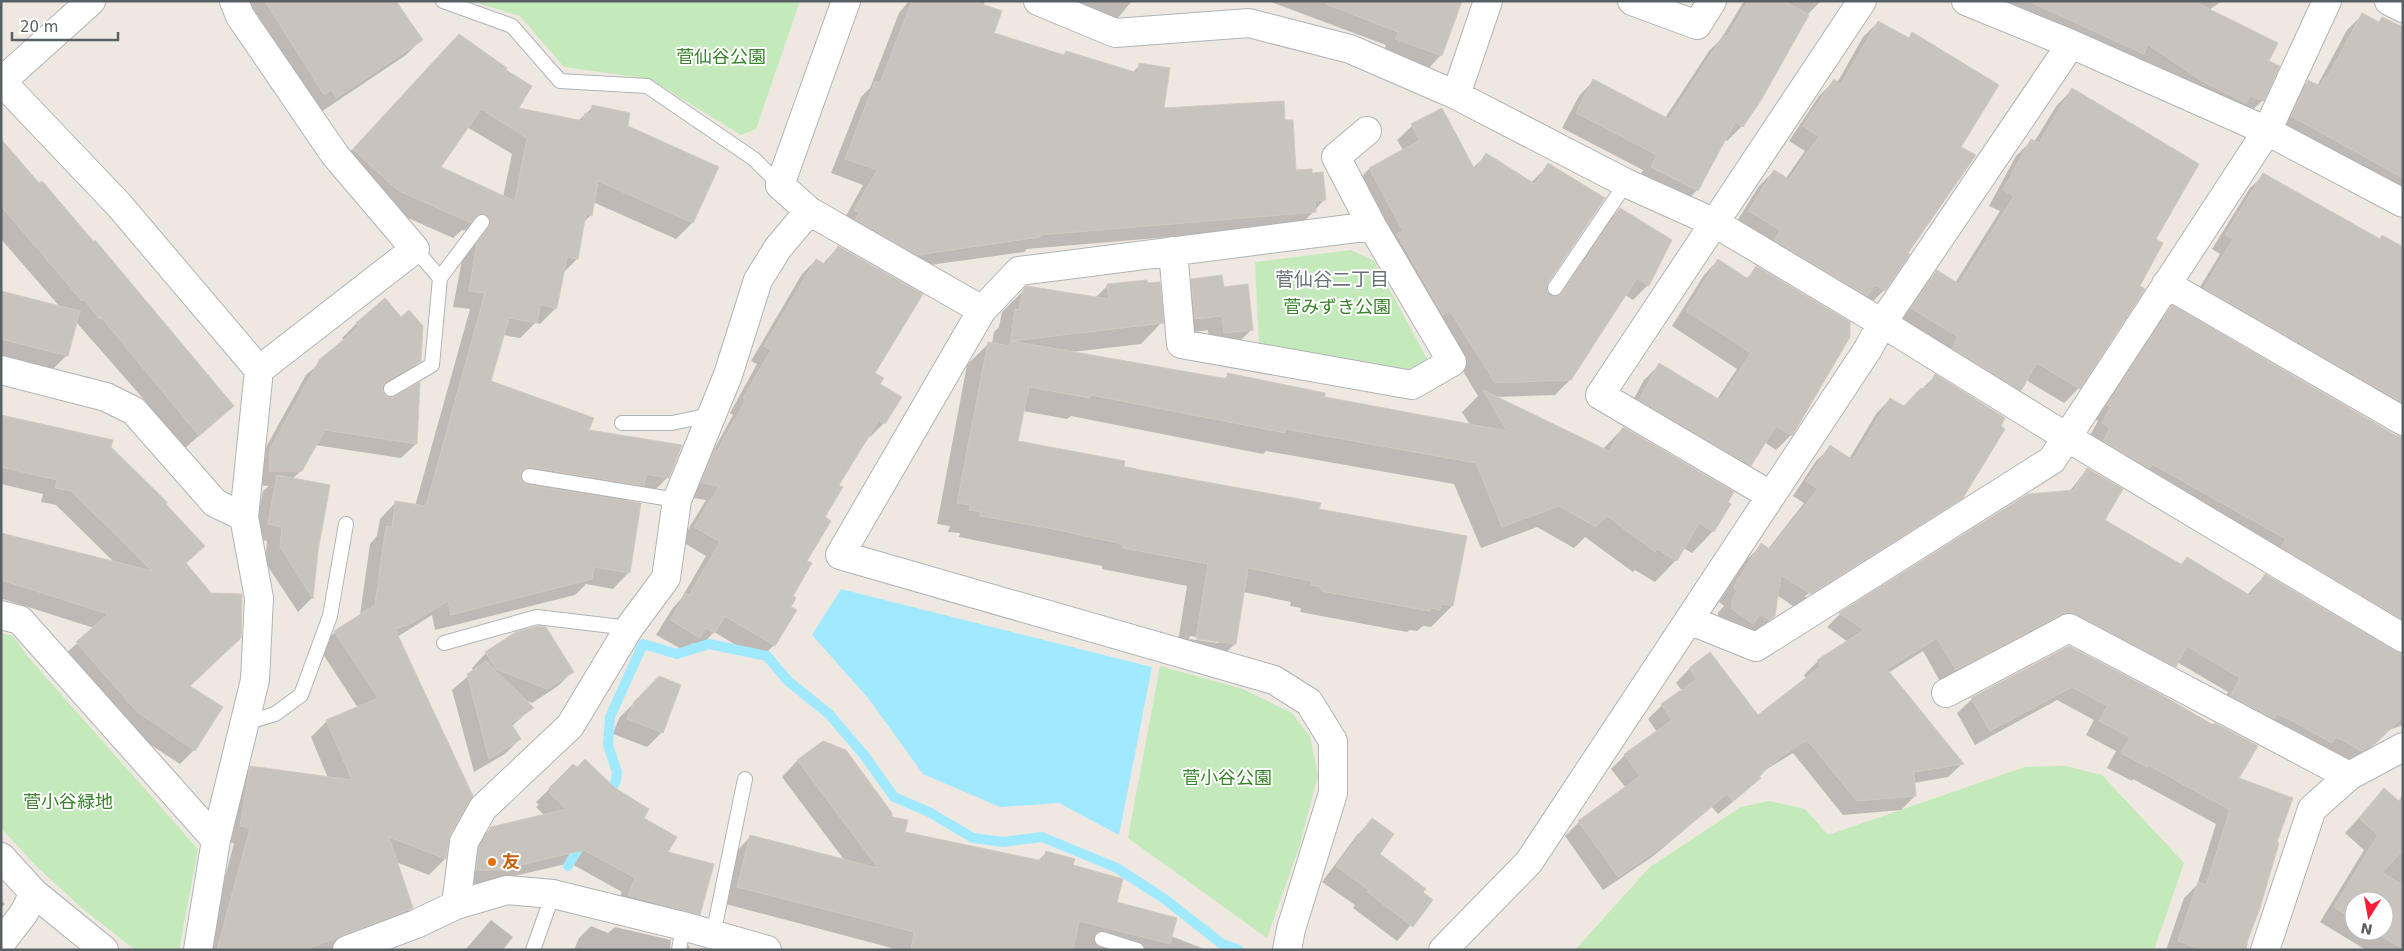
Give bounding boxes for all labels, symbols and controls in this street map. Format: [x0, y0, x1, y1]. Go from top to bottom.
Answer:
scale bar [12, 10, 119, 42]
text: 20 m [20, 18, 58, 36]
park label: 菅仙谷公園 [676, 46, 766, 67]
district label: 菅仙谷二丁目 [1275, 268, 1389, 290]
park label: 菅みずき公園 [1283, 296, 1391, 317]
park label: 菅小谷公園 [1182, 767, 1272, 788]
park label: 菅小谷緑地 [23, 791, 113, 812]
place label: 友 [502, 851, 520, 872]
marker: 友 [486, 856, 498, 868]
north arrow [2344, 891, 2394, 941]
text: N [2359, 920, 2374, 938]

